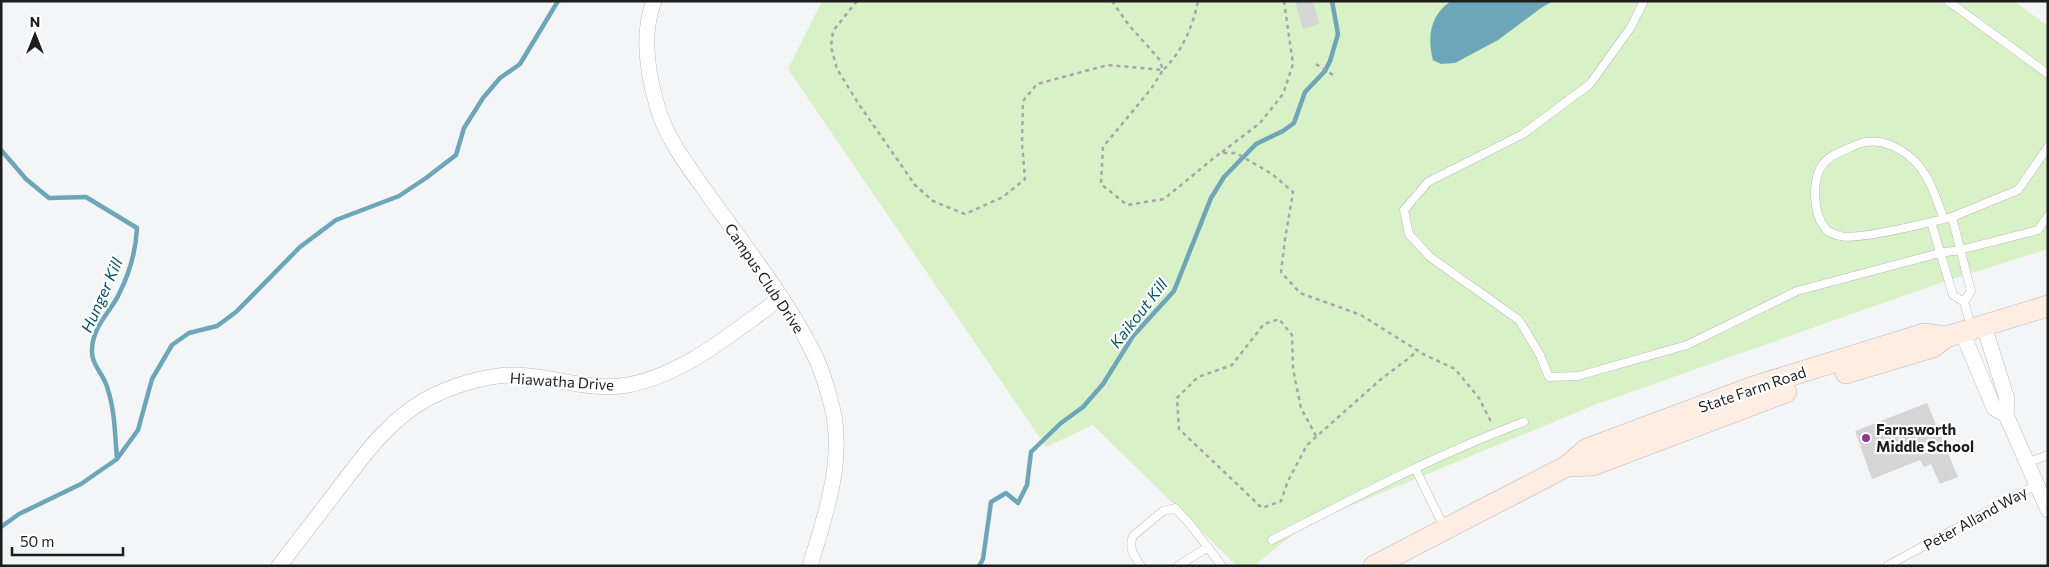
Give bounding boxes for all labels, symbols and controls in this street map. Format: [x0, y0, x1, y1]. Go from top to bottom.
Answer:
north arrow [10, 10, 60, 60]
text: N [30, 13, 40, 30]
street label: Campus Club Drive [722, 220, 808, 336]
water label: Hunger Kill [76, 254, 126, 335]
water label: Kaikout Kill [1105, 274, 1171, 351]
street label: State Farm Road [1696, 362, 1808, 416]
street label: Hiawatha Drive [509, 368, 615, 394]
place label: Farnsworth Middle School [1876, 420, 1974, 455]
marker: Farnsworth Middle School [1860, 432, 1872, 444]
street label: Peter Alland Way [1920, 482, 2030, 554]
scale bar [12, 524, 124, 556]
text: 50 m [20, 532, 54, 550]

